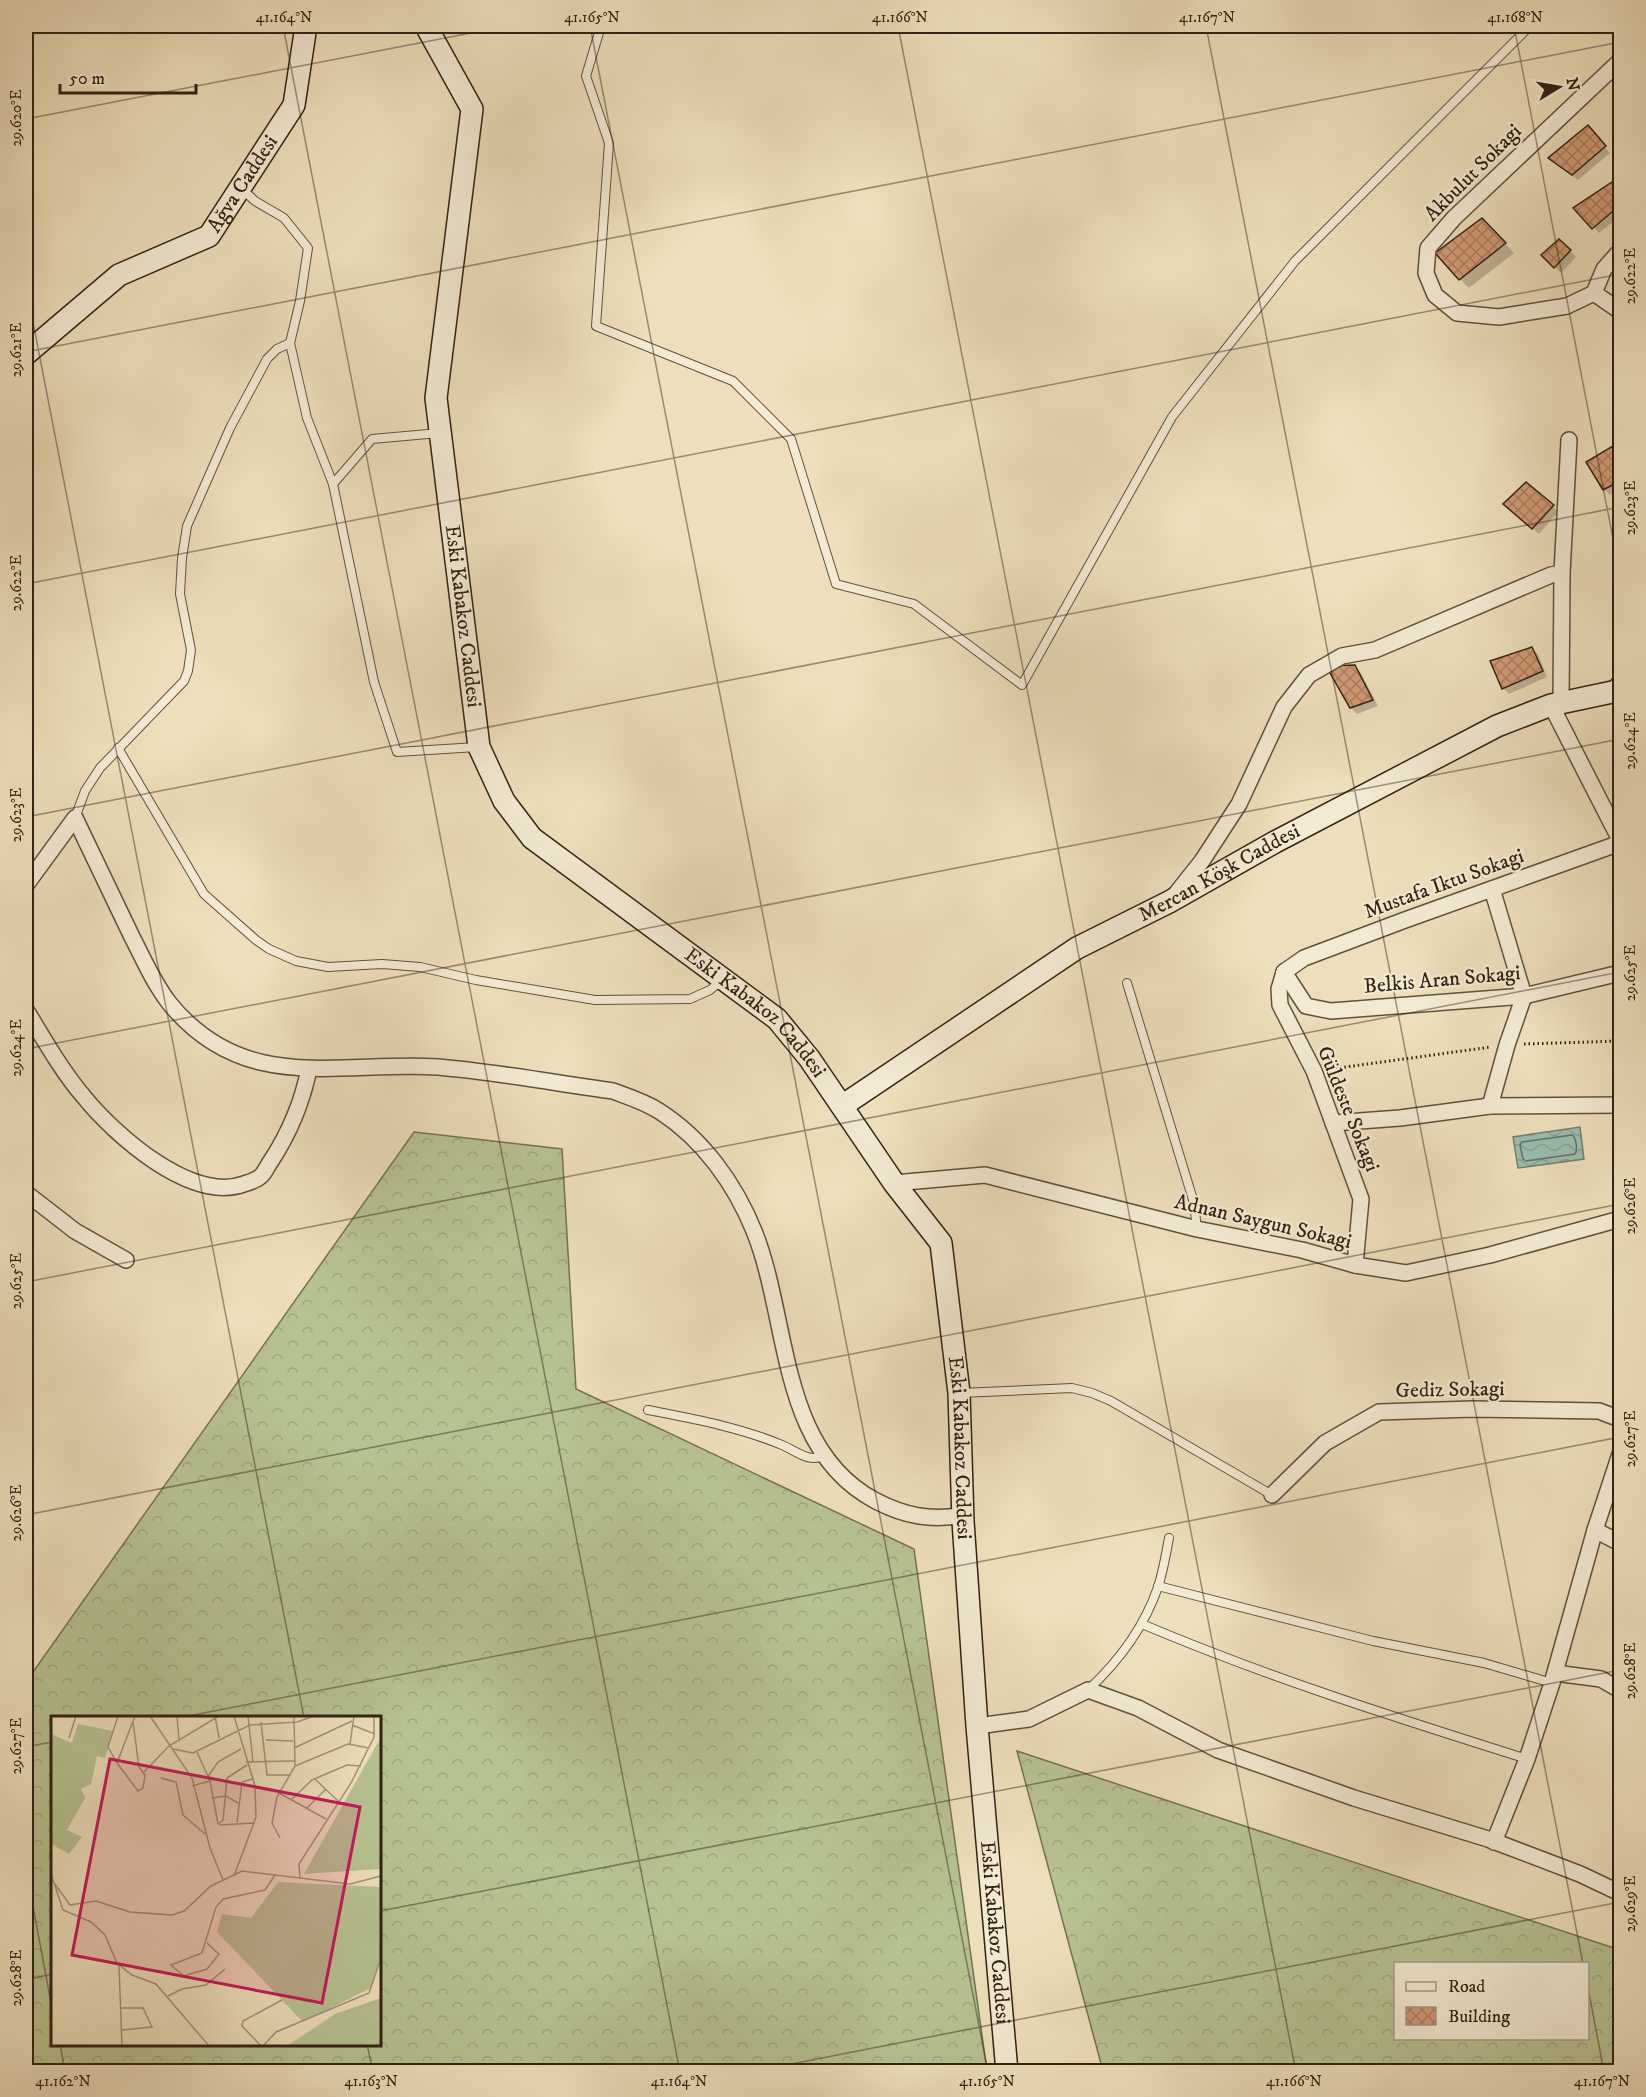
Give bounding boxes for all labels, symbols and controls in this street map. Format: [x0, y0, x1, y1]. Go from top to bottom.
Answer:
text: 41.164°N [256, 8, 312, 27]
text: 41.165°N [564, 8, 620, 27]
text: 41.166°N [872, 8, 928, 27]
text: 41.167°N [1179, 8, 1235, 27]
text: 41.168°N [1487, 8, 1543, 27]
scale bar [60, 57, 196, 95]
north arrow [1529, 57, 1589, 117]
text: 50 m [69, 68, 105, 90]
text: N [1562, 76, 1584, 93]
text: 29.620°E [7, 89, 26, 147]
street label: Akbulut Sokagi [1419, 119, 1527, 227]
street label: Ağva Caddesi [201, 130, 284, 238]
text: 29.622°E [1621, 247, 1640, 304]
text: 29.621°E [7, 322, 26, 377]
text: 29.623°E [1621, 480, 1640, 535]
street label: Eski Kabakoz Caddesi [439, 523, 487, 709]
text: 29.622°E [7, 554, 26, 611]
text: 29.624°E [1621, 712, 1640, 770]
text: 29.623°E [7, 787, 26, 842]
street label: Mercan Köşk Caddesi [1134, 818, 1304, 928]
street label: Mustafa Iktu Sokagi [1361, 843, 1527, 925]
street label: Eski Kabakoz Caddesi [679, 942, 832, 1083]
text: 29.625°E [1621, 944, 1640, 1001]
street label: Belkis Aran Sokagi [1363, 960, 1521, 1000]
text: 29.624°E [7, 1019, 26, 1077]
street label: Güldeste Sokagi [1311, 1042, 1385, 1176]
text: 29.626°E [1621, 1177, 1640, 1234]
street label: Adnan Saygun Sokagi [1172, 1189, 1354, 1255]
text: 29.625°E [7, 1252, 26, 1309]
street label: Eski Kabakoz Caddesi [942, 1355, 977, 1540]
street label: Gediz Sokagi [1395, 1376, 1505, 1404]
text: 29.627°E [1621, 1410, 1640, 1467]
text: 29.626°E [7, 1484, 26, 1541]
text: 29.628°E [1621, 1642, 1640, 1699]
inset map [51, 1716, 381, 2046]
text: 29.627°E [7, 1717, 26, 1774]
street label: Eski Kabakoz Caddesi [974, 1840, 1016, 2025]
text: 29.629°E [1621, 1875, 1640, 1932]
text: 29.628°E [7, 1949, 26, 2006]
legend [1394, 1962, 1589, 2040]
text: Road [1448, 1976, 1485, 1998]
text: Building [1448, 2006, 1510, 2028]
text: 41.162°N [35, 2072, 91, 2091]
text: 41.163°N [344, 2072, 398, 2091]
text: 41.164°N [651, 2072, 707, 2091]
text: 41.165°N [959, 2072, 1015, 2091]
text: 41.166°N [1266, 2072, 1322, 2091]
text: 41.167°N [1574, 2072, 1630, 2091]

